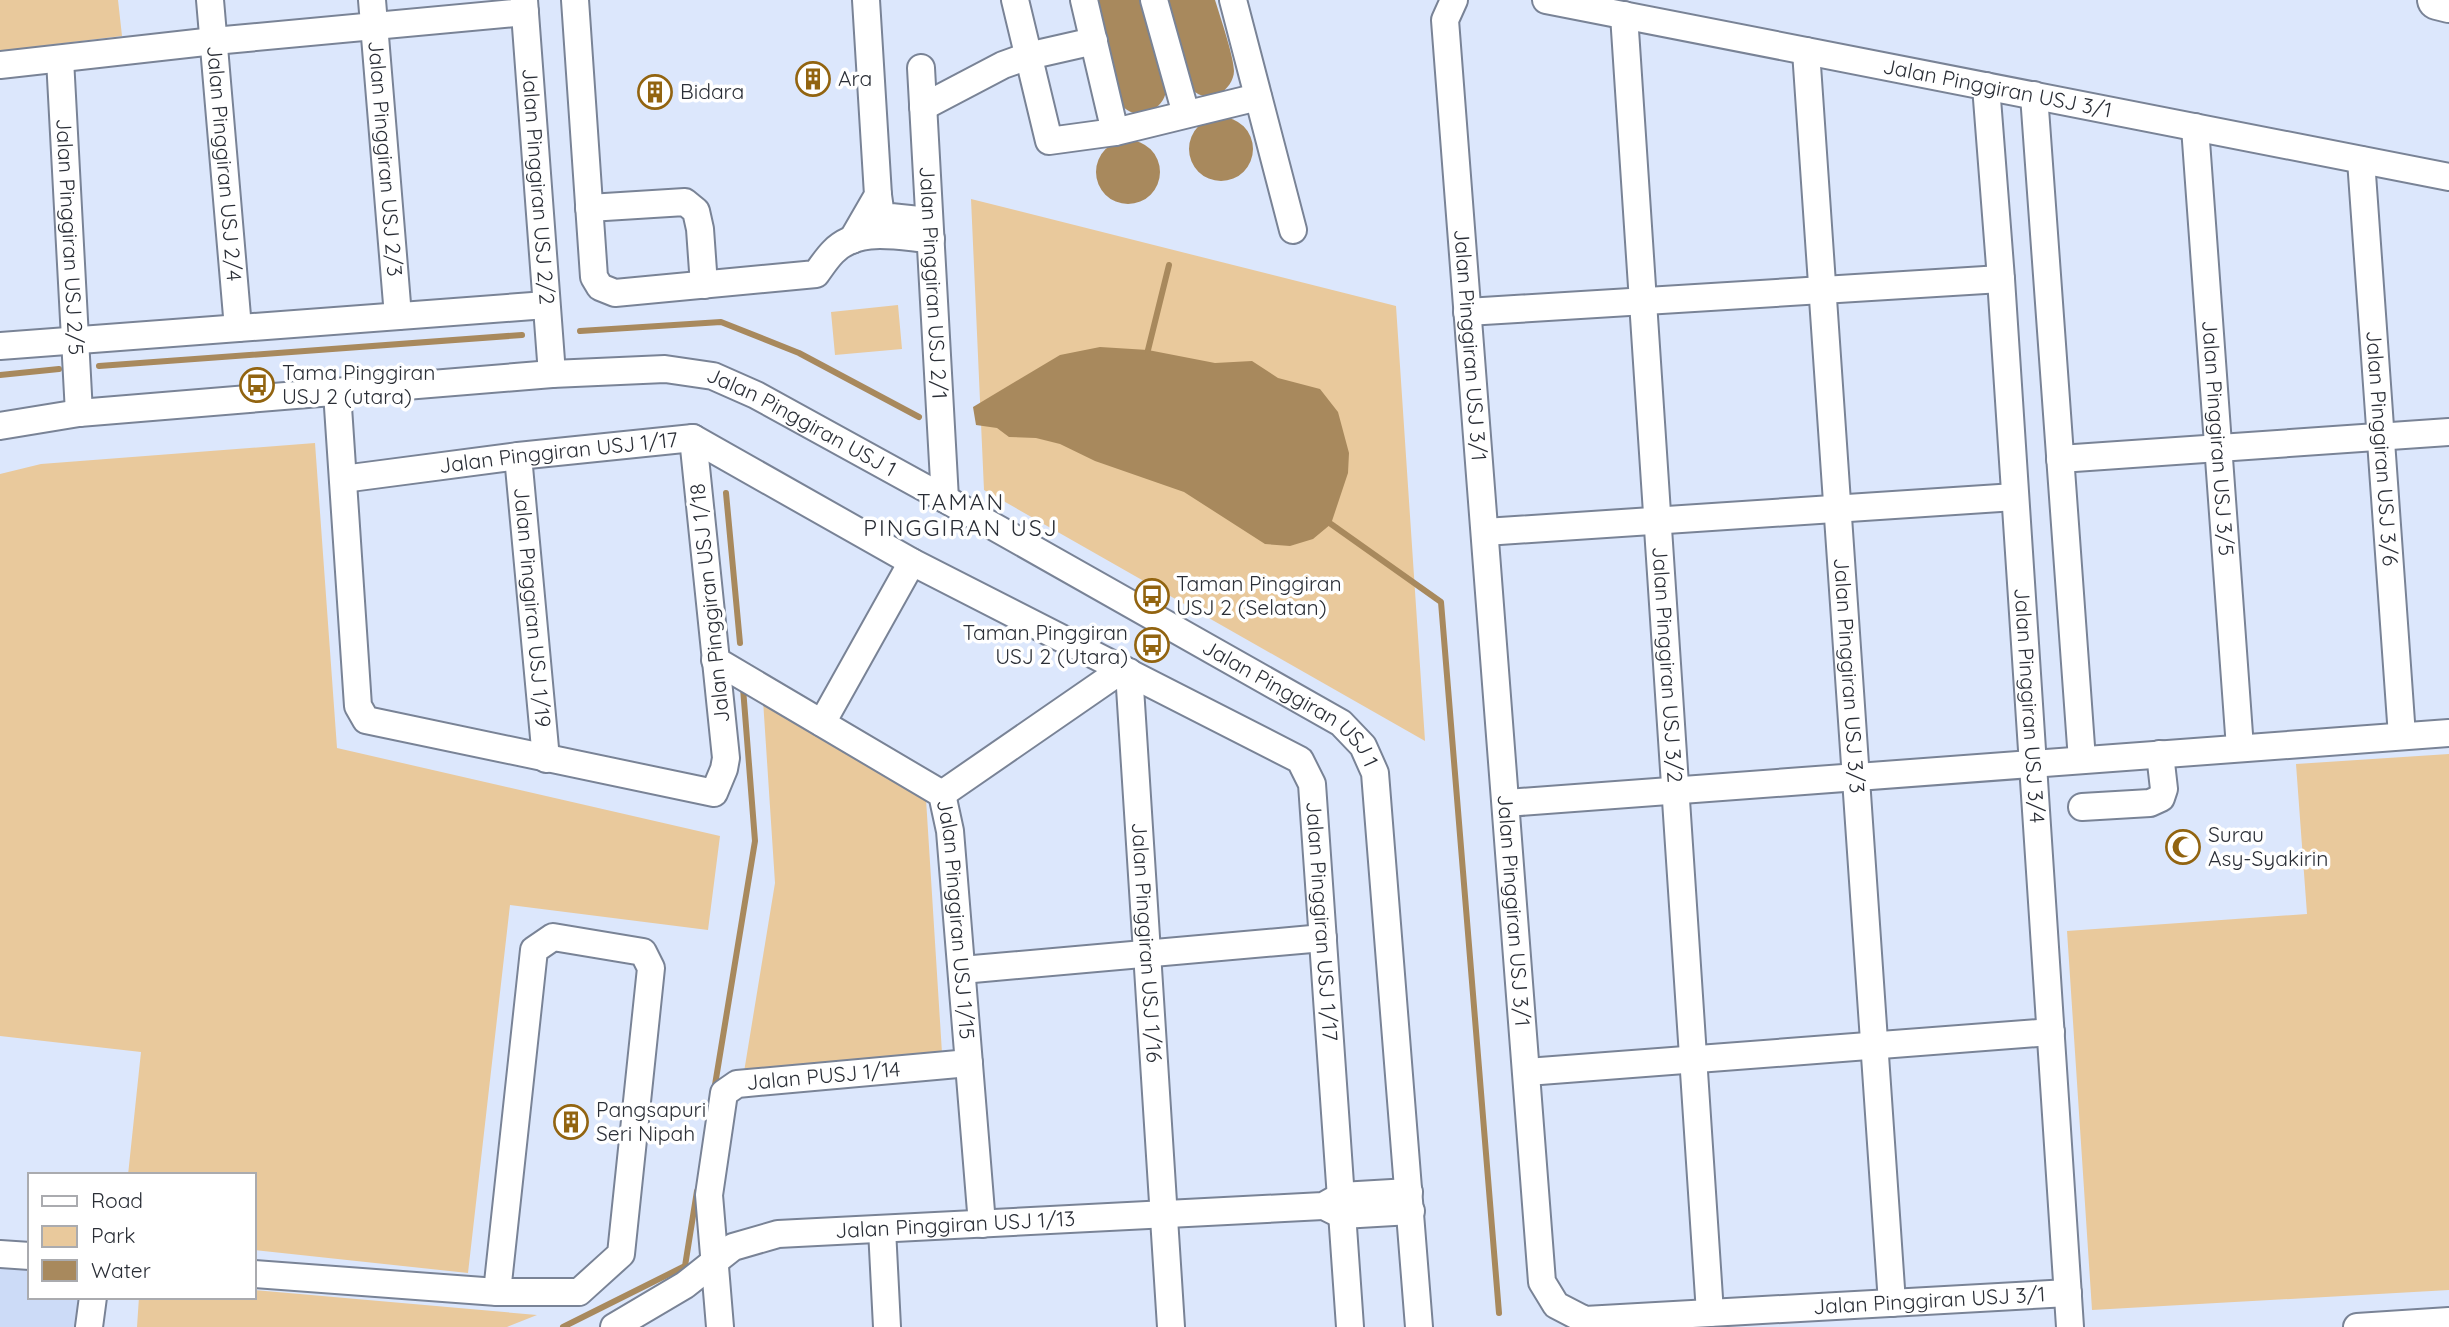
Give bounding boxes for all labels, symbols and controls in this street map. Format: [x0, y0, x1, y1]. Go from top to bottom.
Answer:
street label: Jalan Pinggiran USJ 2/3 [363, 39, 409, 277]
street label: Jalan Pinggiran USJ 2/4 [202, 44, 248, 282]
street label: Jalan Pinggiran USJ 3/1 [1881, 52, 2114, 123]
building icon: Ara [794, 60, 832, 98]
place label: Ara [838, 65, 872, 91]
street label: Jalan Pinggiran USJ 2/2 [517, 67, 561, 306]
building icon: Bidara [636, 73, 674, 111]
place label: Bidara [680, 78, 744, 104]
street label: Jalan Pinggiran USJ 2/5 [51, 118, 90, 356]
street label: Jalan Pinggiran USJ 2/1 [914, 165, 953, 400]
street label: Jalan Pinggiran USJ 3/1 [1449, 228, 1493, 462]
street label: Jalan Pinggiran USJ 3/5 [2197, 319, 2240, 557]
street label: Jalan Pinggiran USJ 3/6 [2361, 329, 2404, 567]
place label: Tama Pinggiran USJ 2 (utara) [282, 359, 435, 409]
street label: Jalan Pinggiran USJ 1 [703, 361, 901, 482]
bus stop icon: Tama Pinggiran USJ 2 (utara) [238, 366, 276, 404]
street label: Jalan Pinggiran USJ 1/17 [437, 426, 679, 478]
street label: Jalan Pinggiran USJ 1/18 [684, 482, 735, 724]
street label: Jalan Pinggiran USJ 1/19 [509, 486, 557, 729]
district label: TAMAN PINGGIRAN USJ [863, 487, 1059, 542]
street label: Jalan Pinggiran USJ 3/2 [1647, 546, 1689, 783]
street label: Jalan Pinggiran USJ 3/3 [1829, 557, 1871, 794]
place label: Taman Pinggiran USJ 2 (Selatan) [1176, 570, 1342, 620]
bus stop icon: Taman Pinggiran USJ 2 (Selatan) [1133, 577, 1171, 615]
street label: Jalan Pinggiran USJ 3/4 [2009, 587, 2051, 824]
place label: Taman Pinggiran USJ 2 (Utara) [962, 619, 1128, 669]
bus stop icon: Taman Pinggiran USJ 2 (Utara) [1133, 626, 1171, 664]
street label: Jalan Pinggiran USJ 1 [1198, 633, 1385, 771]
street label: Jalan Pinggiran USJ 3/1 [1493, 793, 1536, 1027]
street label: Jalan Pinggiran USJ 1/15 [932, 797, 981, 1040]
street label: Jalan Pinggiran USJ 1/17 [1301, 800, 1344, 1042]
street label: Jalan Pinggiran USJ 1/16 [1127, 821, 1168, 1063]
place label: Surau Asy-Syakirin [2208, 821, 2328, 871]
mosque icon: Surau Asy-Syakirin [2164, 828, 2202, 866]
street label: Jalan PUSJ 1/14 [745, 1055, 901, 1095]
place label: Pangsapuri Seri Nipah [596, 1096, 706, 1146]
building icon: Pangsapuri Seri Nipah [552, 1103, 590, 1141]
legend [28, 1173, 256, 1299]
text: Road [91, 1187, 143, 1213]
street label: Jalan Pinggiran USJ 1/13 [834, 1205, 1076, 1243]
text: Park [91, 1222, 135, 1248]
text: Water [91, 1257, 151, 1283]
street label: Jalan Pinggiran USJ 3/1 [1812, 1280, 2046, 1319]

